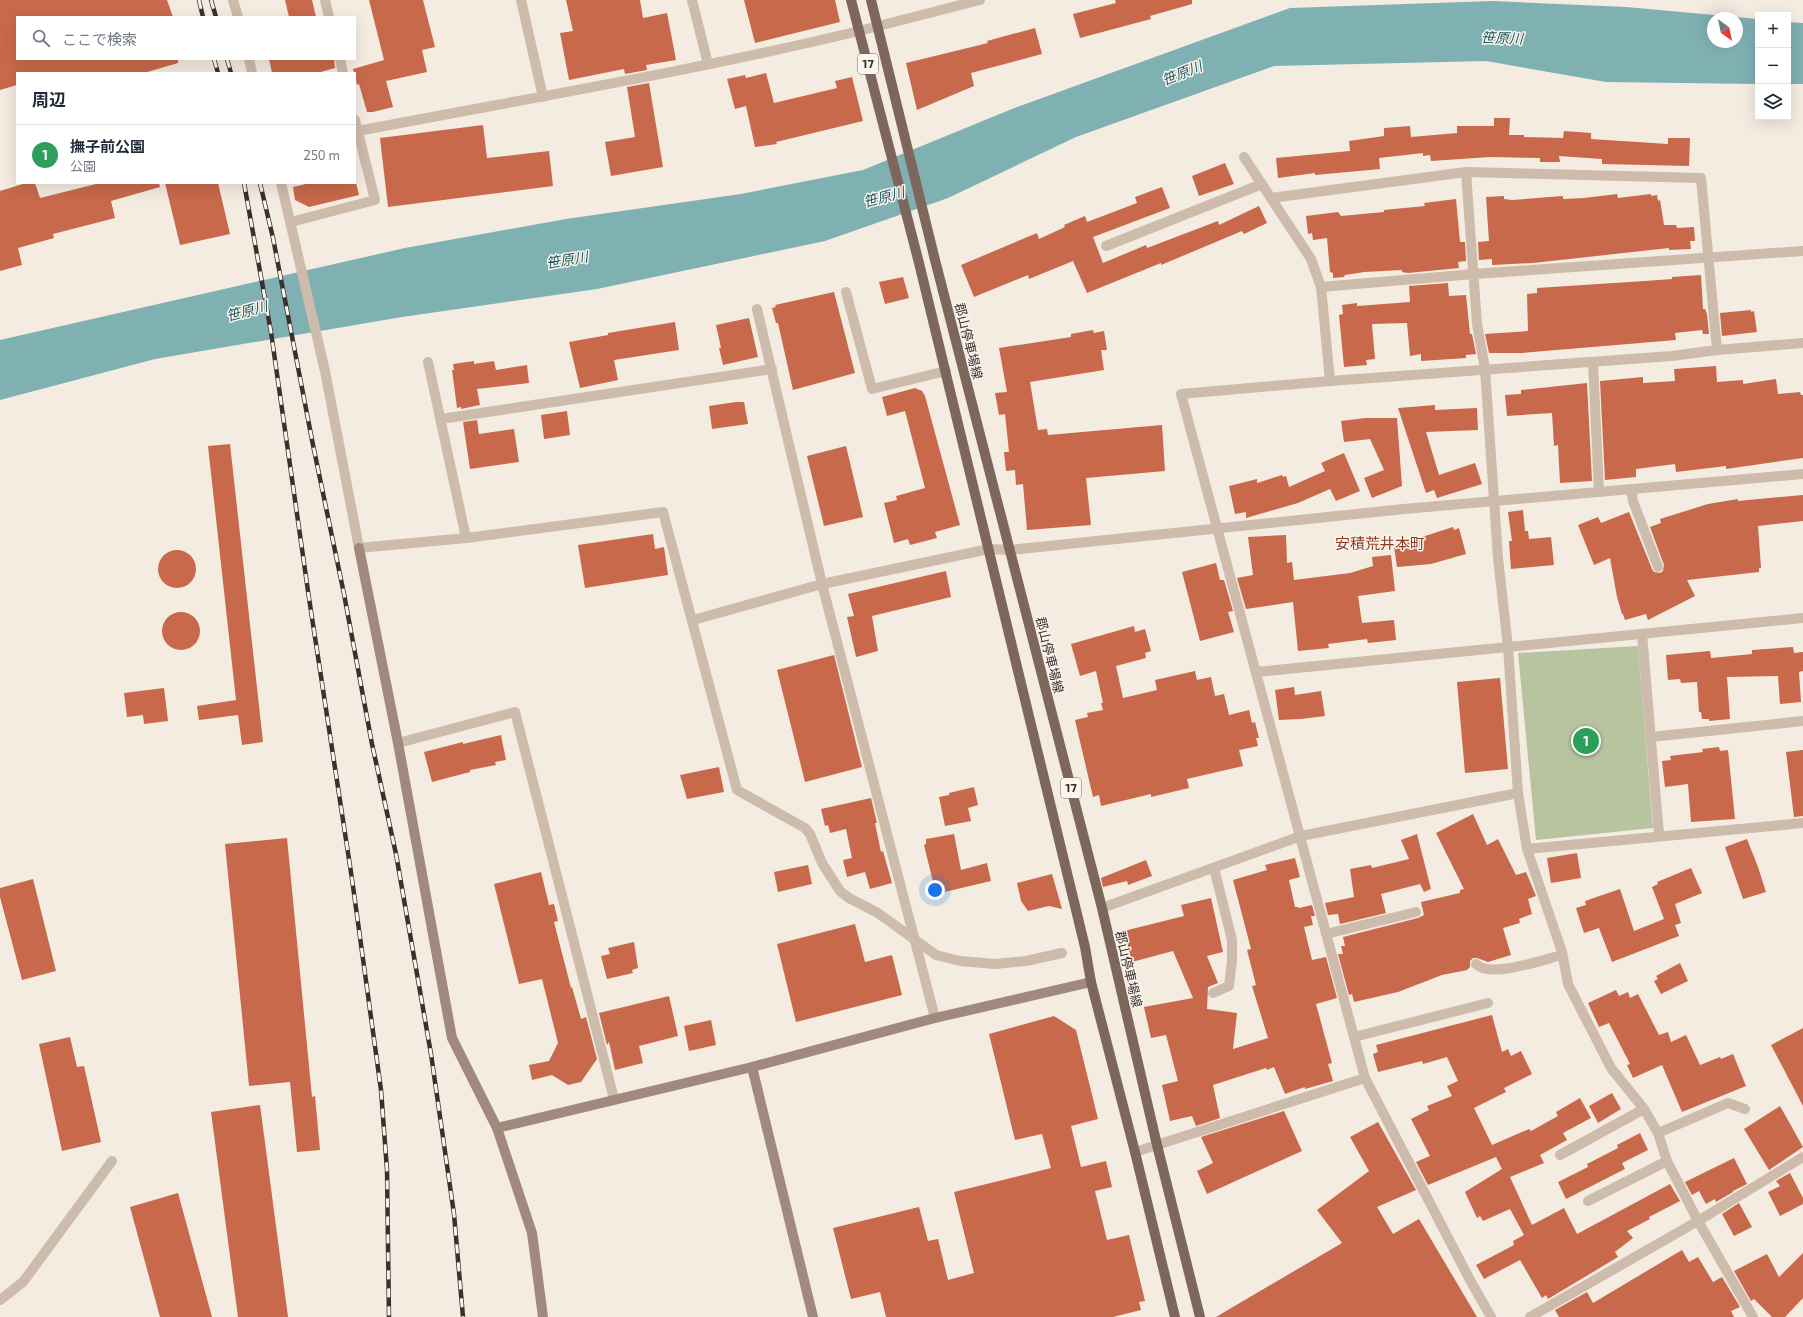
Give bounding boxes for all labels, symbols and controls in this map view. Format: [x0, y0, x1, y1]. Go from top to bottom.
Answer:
north arrow [1707, 12, 1743, 48]
map controls [1755, 12, 1791, 120]
button: + [1755, 12, 1791, 48]
search box [16, 16, 356, 60]
icon: search [30, 27, 52, 49]
water label: 笹原川 [1481, 28, 1525, 47]
text: ここで検索 [62, 30, 137, 48]
button: − [1755, 48, 1791, 84]
road number: 17 [858, 54, 878, 74]
water label: 笹原川 [1159, 56, 1206, 88]
button: layers [1755, 84, 1791, 120]
text: 周辺 [32, 89, 66, 109]
text: 撫子前公園 [70, 137, 145, 155]
text: 1 [42, 147, 48, 163]
text: 250 m [304, 147, 340, 163]
text: 公園 [70, 158, 96, 174]
water label: 笹原川 [861, 182, 908, 210]
water label: 笹原川 [545, 248, 591, 271]
water label: 笹原川 [224, 296, 271, 324]
street label: 郡山停車場線 [952, 301, 986, 381]
district label: 安積荒井本町 [1335, 534, 1425, 552]
street label: 郡山停車場線 [1033, 615, 1067, 695]
pin: 1 [1573, 726, 1599, 756]
road number: 17 [1061, 778, 1081, 798]
your location [925, 880, 945, 900]
street label: 郡山停車場線 [1112, 929, 1146, 1009]

